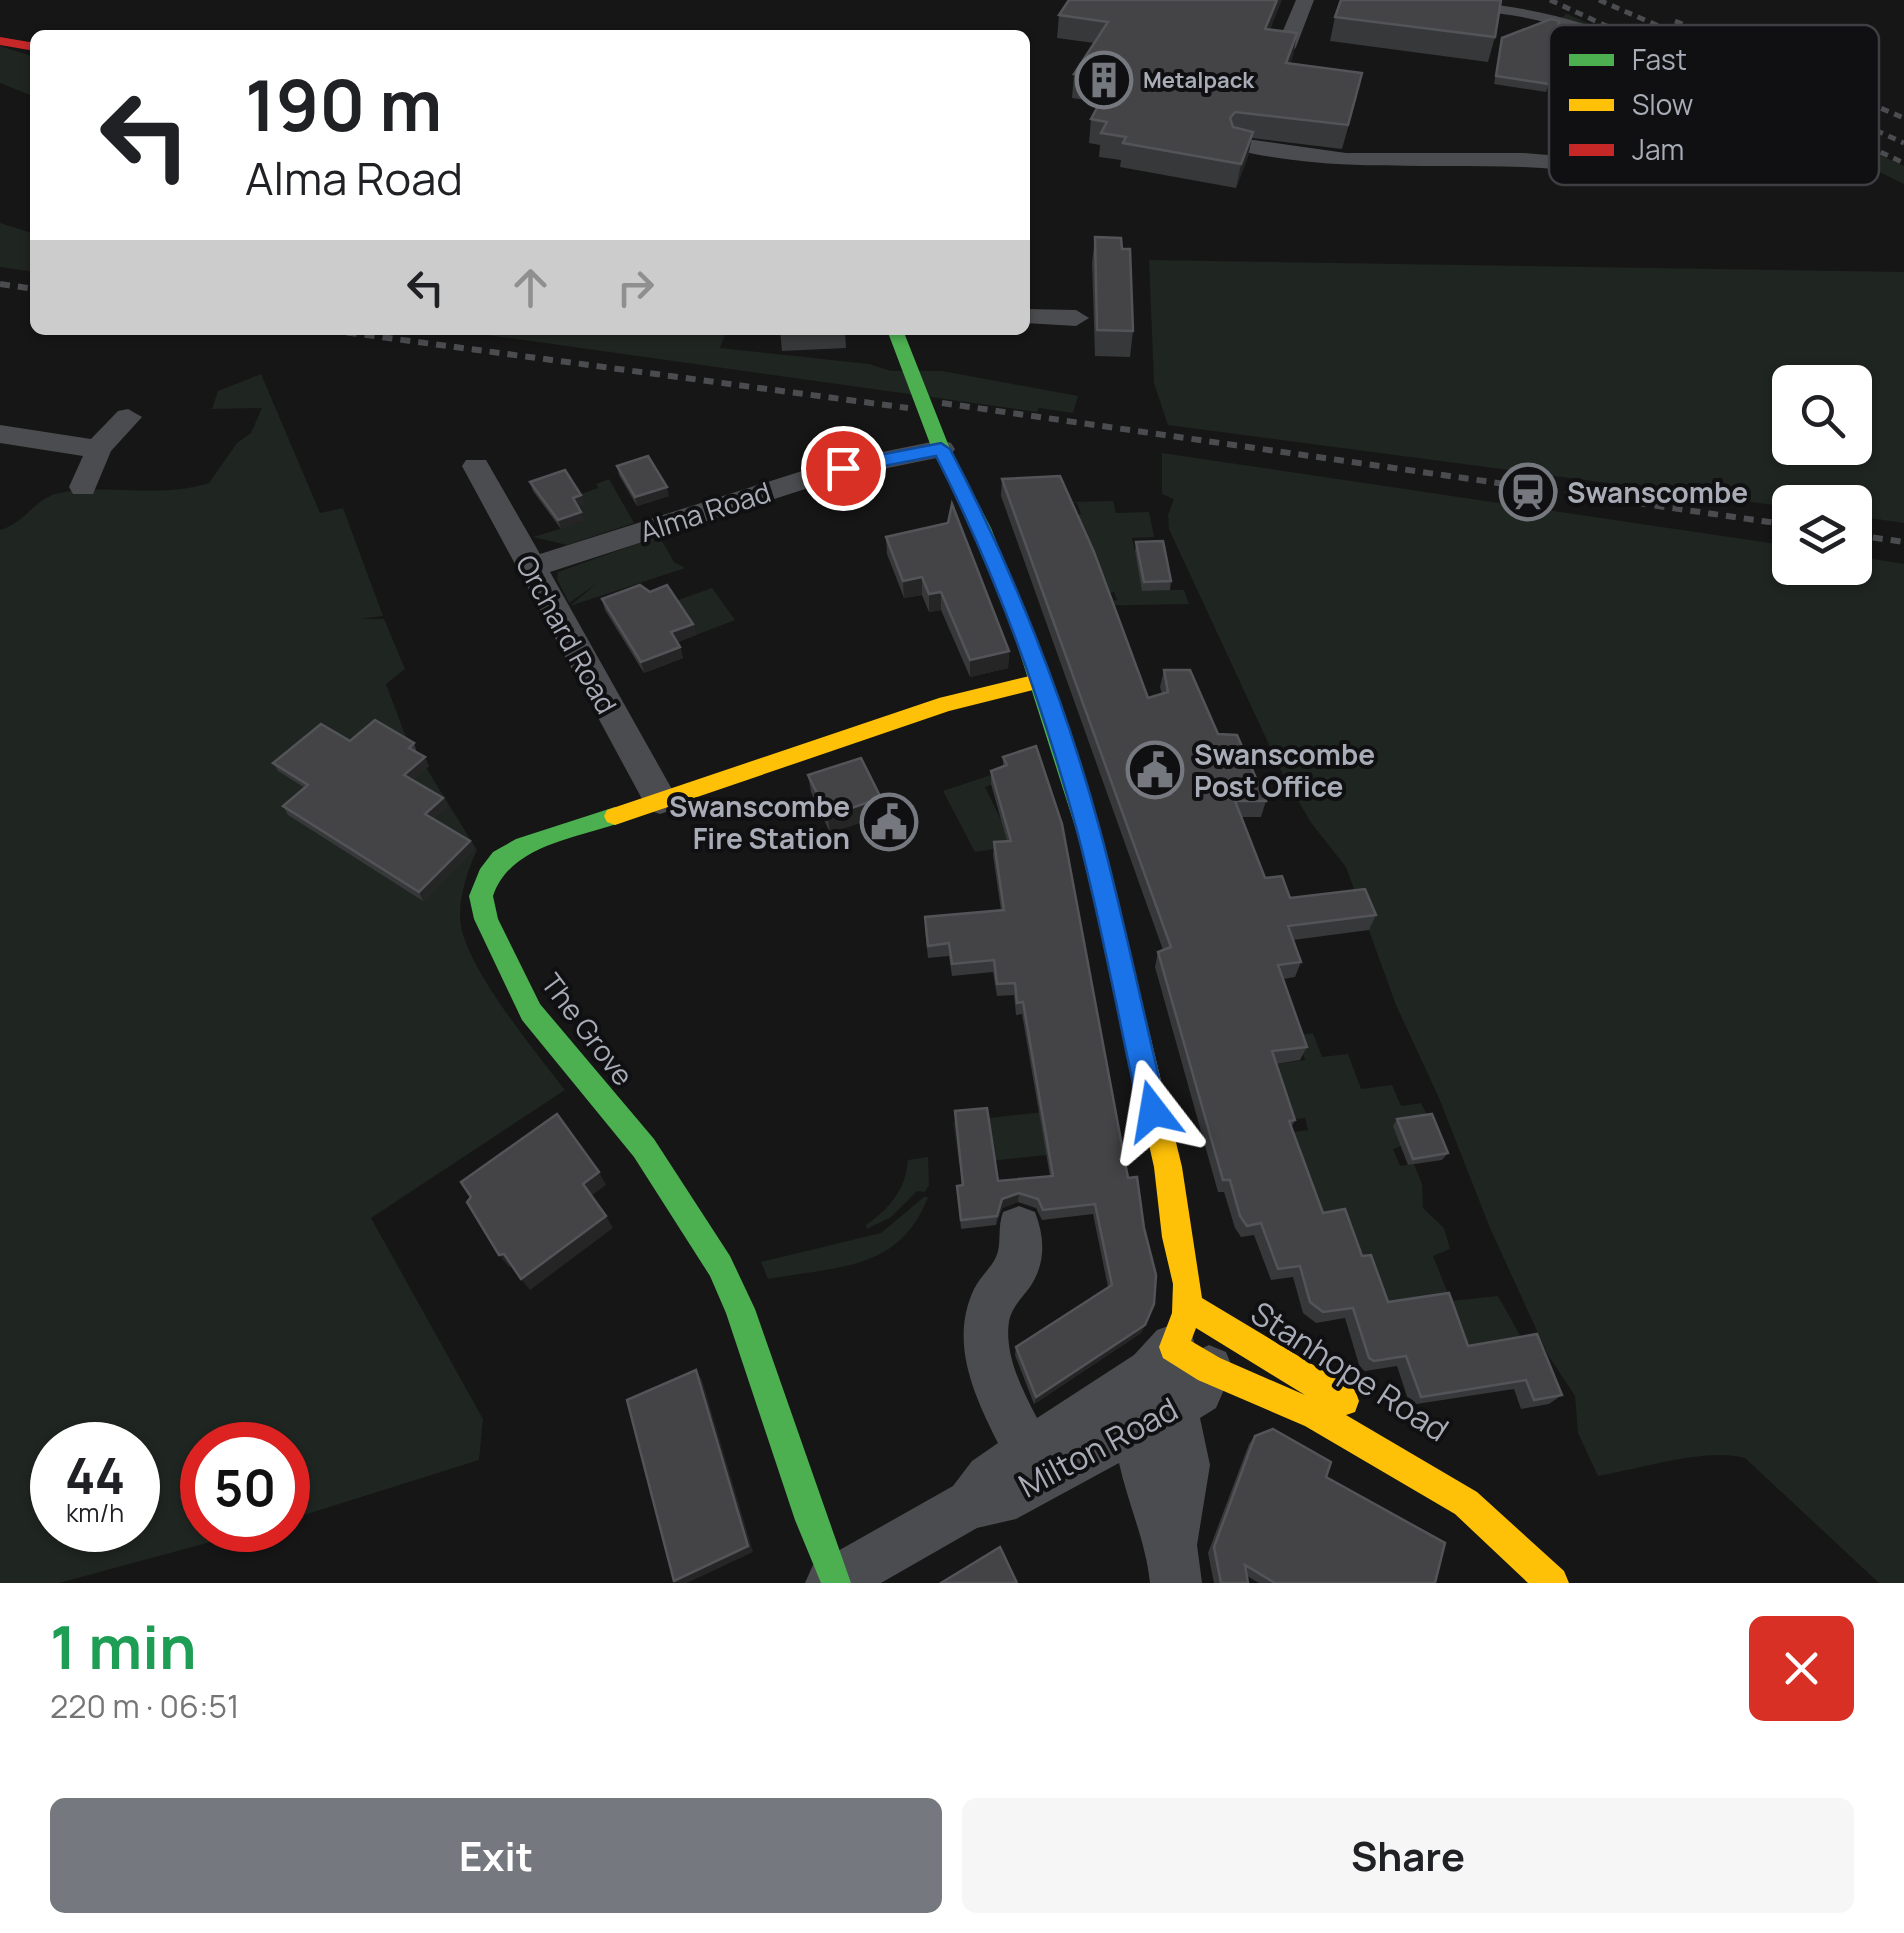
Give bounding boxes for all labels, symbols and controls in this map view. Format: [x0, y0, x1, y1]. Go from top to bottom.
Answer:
legend [1549, 25, 1879, 185]
text: Fast [1632, 40, 1687, 78]
building icon: Metalpack [1074, 50, 1134, 110]
text: 190 m [245, 56, 442, 152]
place label: Metalpack [1143, 65, 1255, 95]
icon: left [80, 70, 210, 200]
text: Slow [1632, 85, 1693, 123]
text: Jam [1632, 130, 1684, 168]
text: Alma Road [245, 147, 463, 209]
icon: left [398, 260, 453, 315]
icon: ahead [503, 260, 558, 315]
icon: right [608, 260, 663, 315]
map controls [1772, 365, 1872, 585]
button: search [1772, 365, 1872, 465]
pin [801, 426, 886, 511]
icon: arrive [816, 441, 871, 496]
station icon: Swanscombe [1498, 462, 1558, 522]
street label: Alma Road [635, 472, 775, 550]
place label: Swanscombe [1567, 473, 1748, 511]
button: layers [1772, 485, 1872, 585]
street label: Orchard Road [508, 548, 626, 720]
place label: Swanscombe Post Office [1194, 735, 1375, 805]
public building icon: Swanscombe Post Office [1125, 740, 1185, 800]
place label: Swanscombe Fire Station [669, 787, 850, 857]
public building icon: Swanscombe Fire Station [859, 792, 919, 852]
street label: The Grove [533, 965, 643, 1093]
position arrow [1101, 1059, 1205, 1163]
street label: Stanhope Road [1243, 1291, 1457, 1451]
street label: Milton Road [1011, 1387, 1185, 1507]
speed limit sign: 50 [180, 1422, 310, 1552]
text: 44 [65, 1441, 125, 1509]
text: km/h [66, 1495, 124, 1530]
text: 1 min [50, 1605, 197, 1687]
button: close [1749, 1616, 1854, 1721]
text: 220 m · 06:51 [50, 1684, 240, 1728]
button: Exit [50, 1798, 942, 1913]
button: Share [962, 1798, 1854, 1913]

